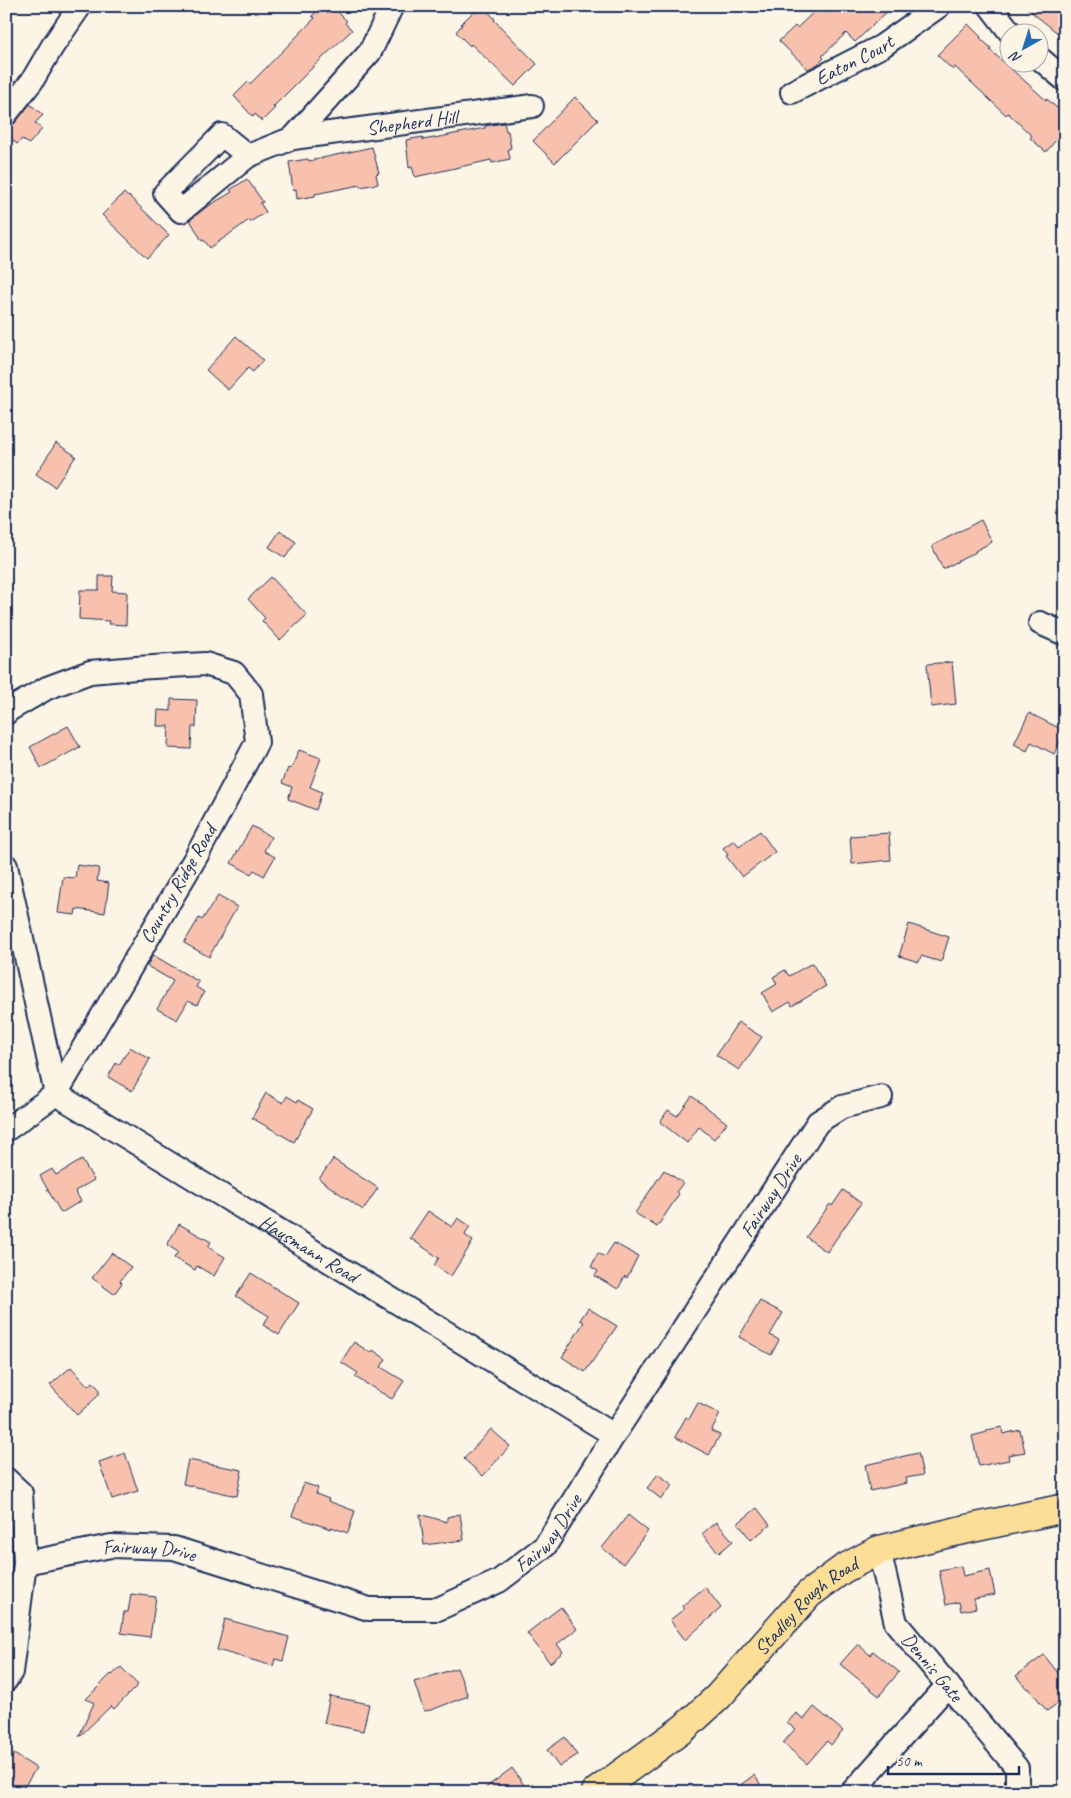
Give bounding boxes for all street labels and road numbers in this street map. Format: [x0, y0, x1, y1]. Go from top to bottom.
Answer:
street label: Eaton Court [811, 28, 900, 91]
street label: Shepherd Hill [365, 103, 462, 140]
street label: Country Ridge Road [134, 818, 224, 948]
street label: Fairway Drive [734, 1147, 807, 1241]
street label: Hausmann Road [255, 1209, 365, 1290]
street label: Fairway Drive [509, 1488, 588, 1577]
street label: Fairway Drive [100, 1533, 201, 1567]
street label: Stadley Rough Road [748, 1550, 865, 1660]
street label: Dennis Gate [896, 1627, 970, 1708]

